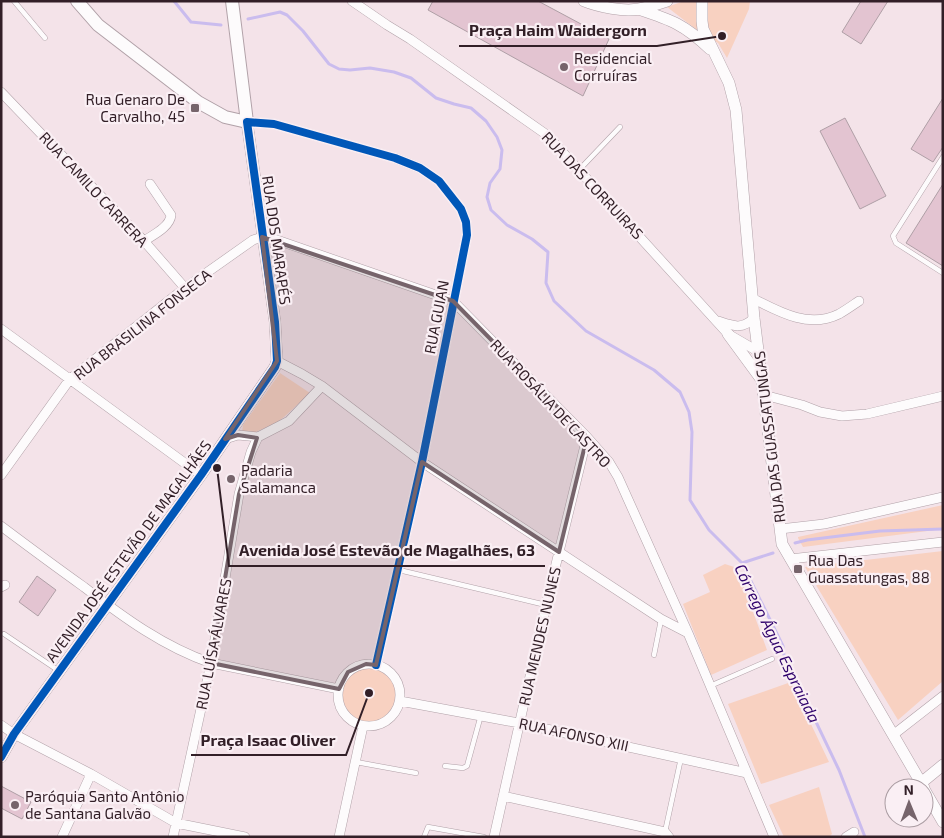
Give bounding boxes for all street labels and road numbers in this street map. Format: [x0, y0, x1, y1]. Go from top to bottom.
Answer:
street label: RUA CAMILO CARRERA [36, 128, 152, 251]
street label: RUA DAS CORRUIRAS [539, 128, 647, 242]
street label: RUA DOS MARAPÉS [259, 174, 295, 306]
street label: RUA BRASILINA FONSECA [70, 264, 215, 383]
street label: RUA GUIAN [420, 279, 452, 355]
street label: RUA ROSÁLIA DE CASTRO [487, 335, 615, 471]
street label: RUA DAS GUASSATUNGAS [750, 350, 788, 524]
street label: AVENIDA JOSÉ ESTEVÃO DE MAGALHÃES [41, 436, 215, 666]
street label: RUA MENDES NUNES [514, 565, 564, 707]
street label: RUA LUÍSA ÁLVARES [191, 577, 235, 711]
street label: RUA AFONSO XIII [517, 714, 631, 754]

